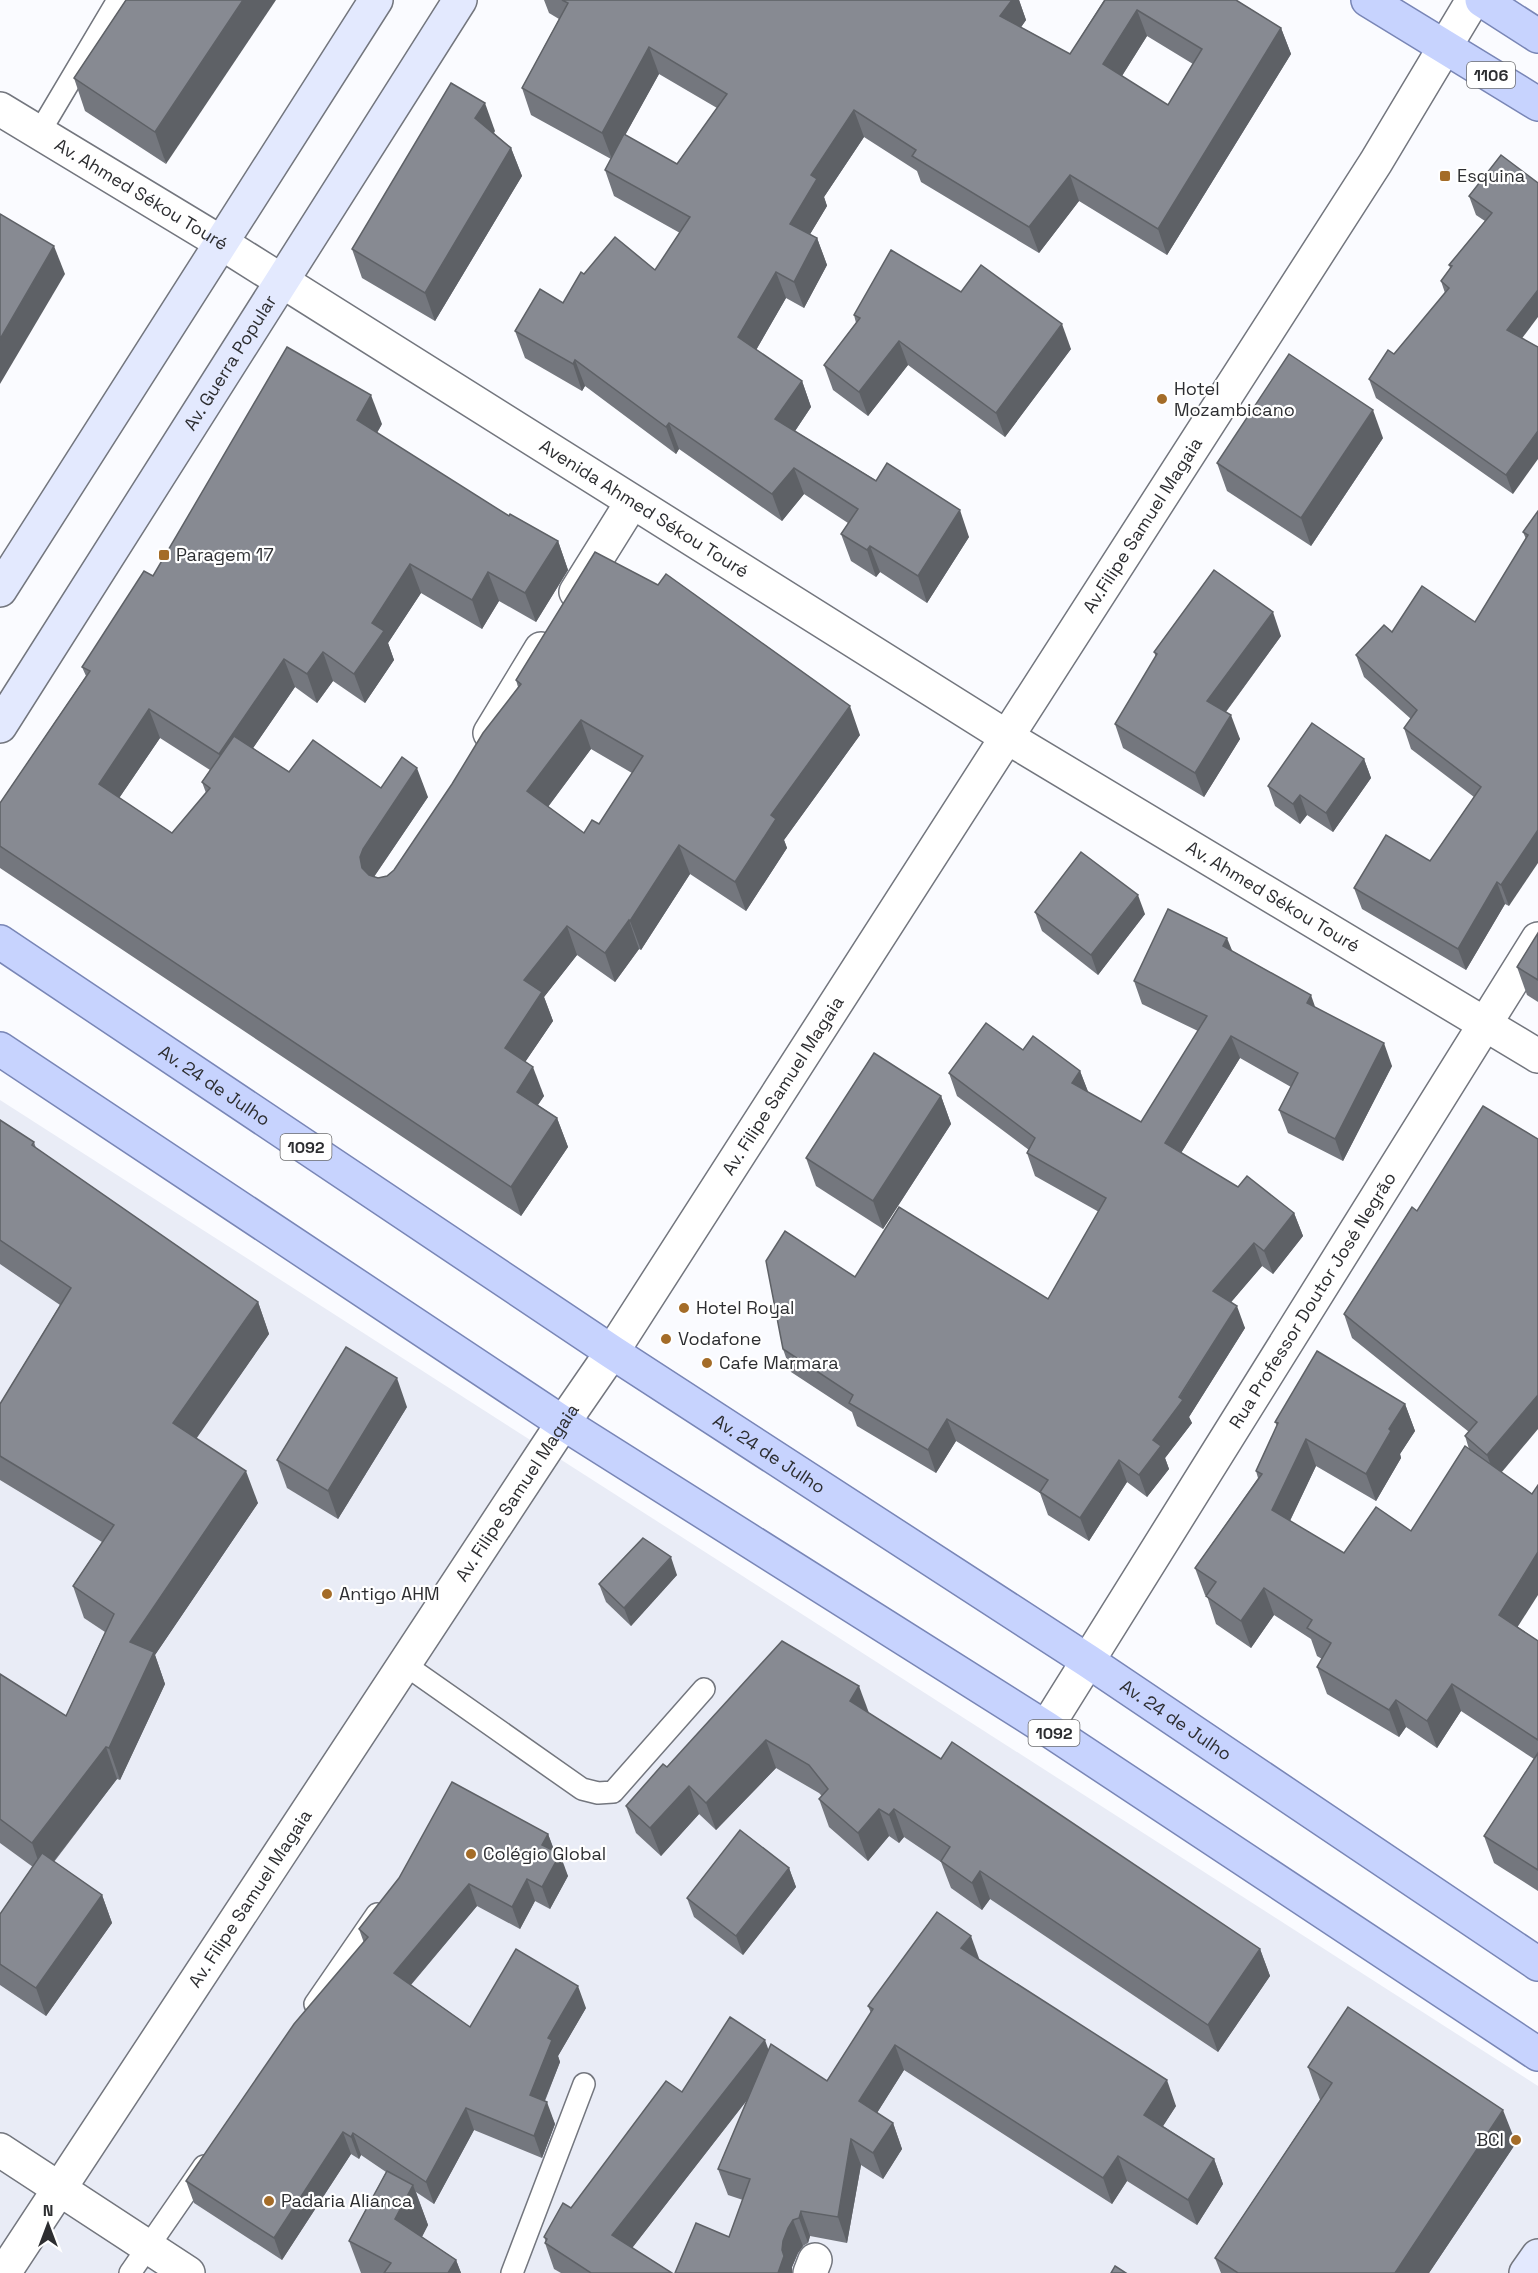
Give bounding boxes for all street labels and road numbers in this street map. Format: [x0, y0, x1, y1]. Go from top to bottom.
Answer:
road number: 1106 [1467, 62, 1515, 88]
street label: Av. Ahmed Sékou Touré [51, 133, 232, 255]
street label: Av. Guerra Popular [178, 290, 281, 435]
street label: Av.Filipe Samuel Magaia [1077, 433, 1207, 617]
street label: Avenida Ahmed Sékou Touré [535, 434, 753, 583]
street label: Av. Ahmed Sékou Touré [1182, 835, 1364, 957]
street label: Av. Filipe Samuel Magaia [717, 992, 848, 1179]
street label: Av. 24 de Julho [154, 1040, 275, 1131]
road number: 1092 [280, 1134, 332, 1160]
street label: Rua Professor Doutor José Negrão [1224, 1168, 1401, 1433]
street label: Av. Filipe Samuel Magaia [450, 1399, 584, 1586]
street label: Av. 24 de Julho [709, 1409, 830, 1499]
street label: Av. 24 de Julho [1116, 1674, 1236, 1765]
road number: 1092 [1028, 1720, 1080, 1746]
street label: Av. Filipe Samuel Magaia [183, 1805, 317, 1992]

